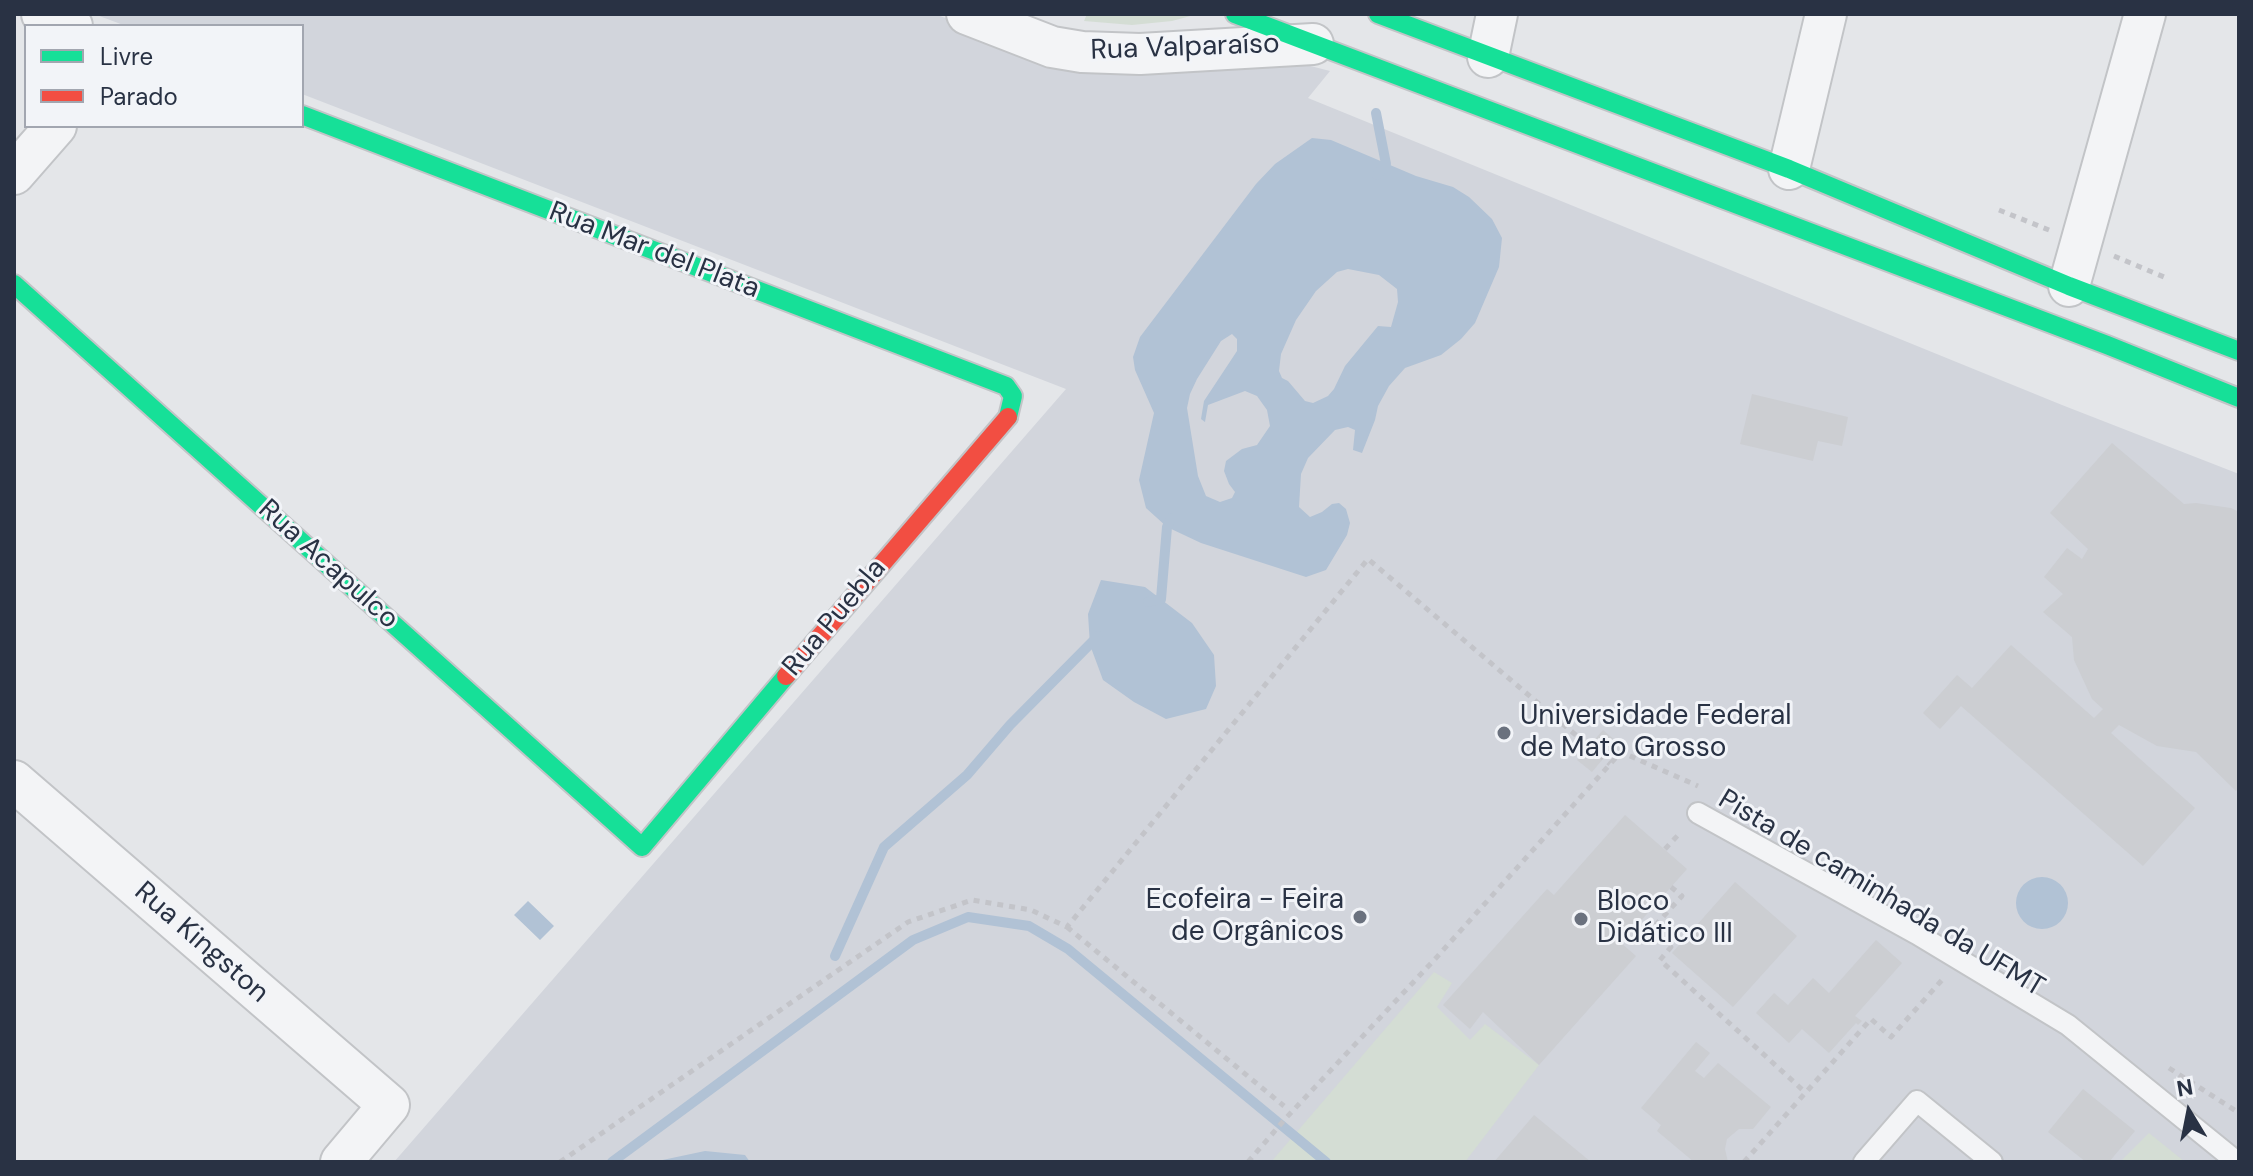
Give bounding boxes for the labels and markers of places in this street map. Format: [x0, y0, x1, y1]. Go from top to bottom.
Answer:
place label: Universidade Federal de Mato Grosso [1520, 700, 1792, 766]
marker: Universidade Federal de Mato Grosso [1495, 724, 1513, 742]
place label: Ecofeira - Feira de Orgânicos [1146, 884, 1344, 950]
place label: Bloco Didático III [1597, 886, 1733, 952]
marker: Ecofeira - Feira de Orgânicos [1351, 908, 1369, 926]
marker: Bloco Didático III [1572, 910, 1590, 928]

